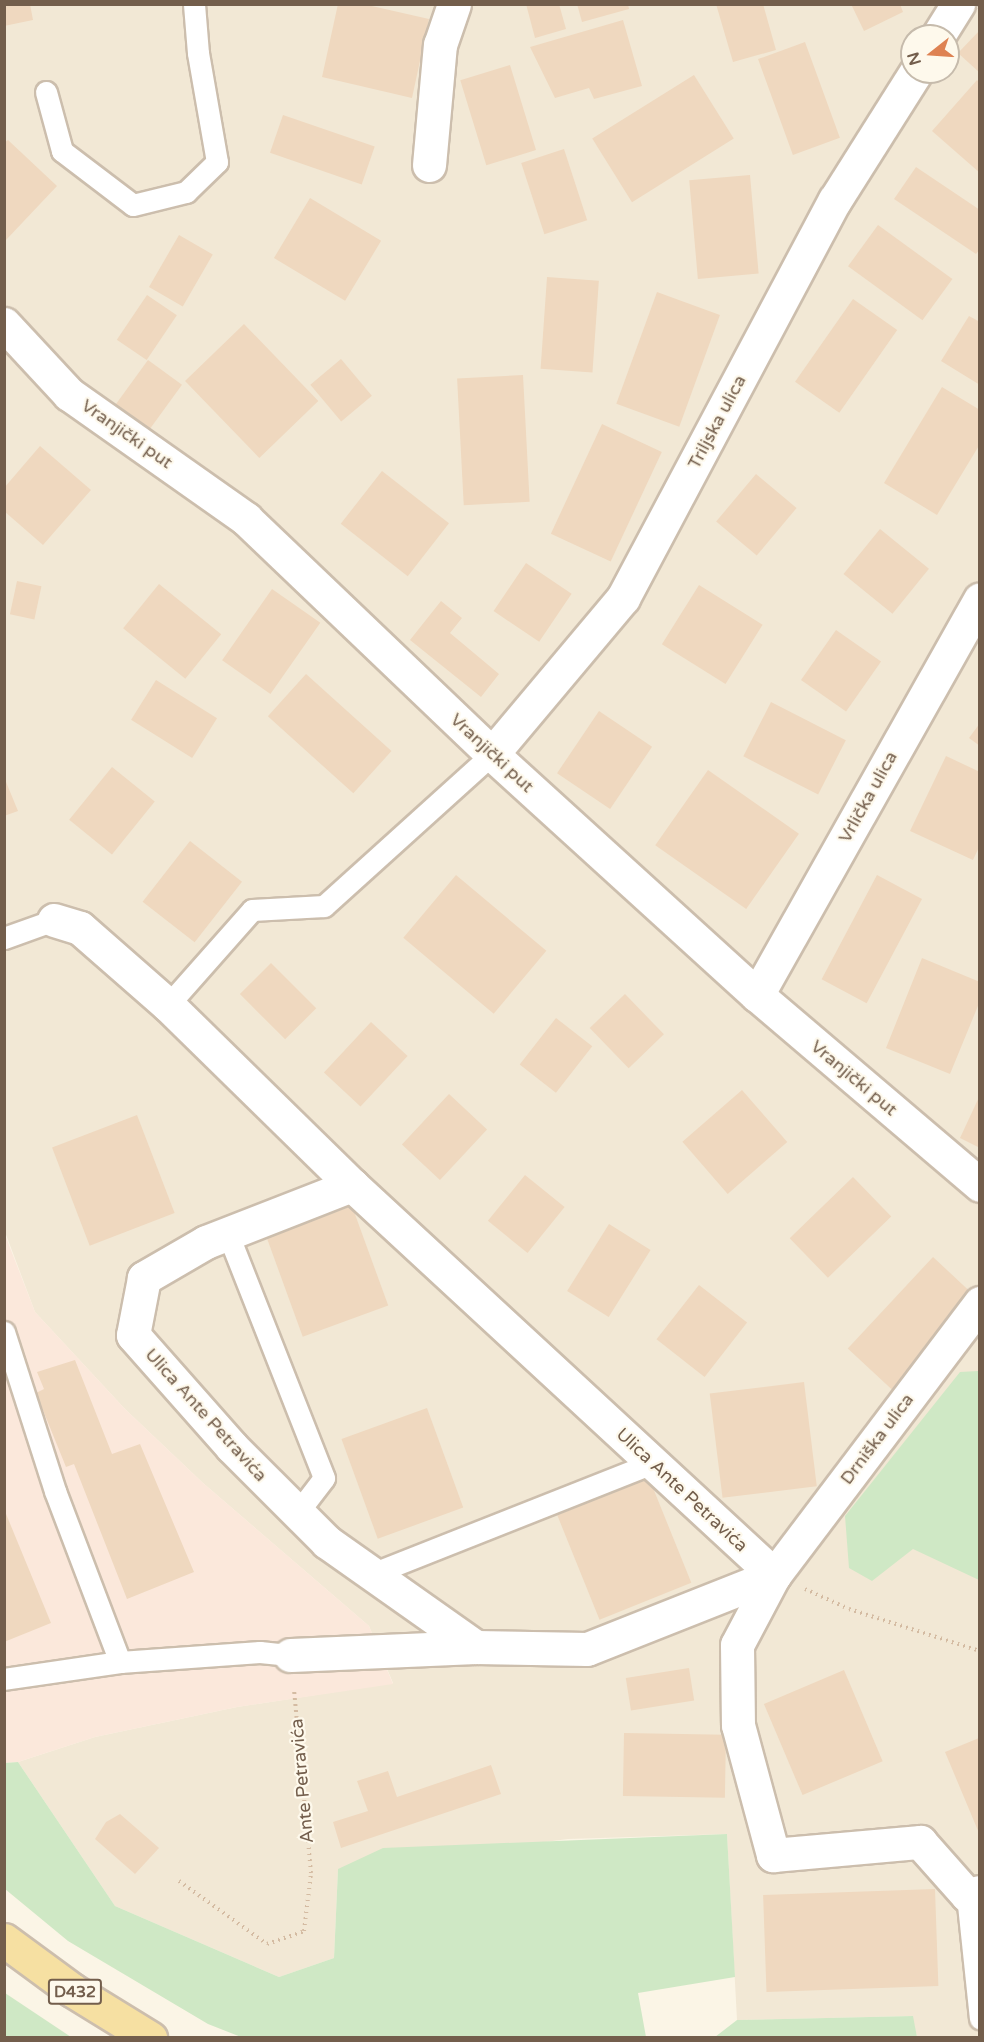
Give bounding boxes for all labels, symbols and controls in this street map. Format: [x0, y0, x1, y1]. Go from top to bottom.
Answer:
north arrow [900, 24, 960, 84]
text: N [903, 50, 926, 68]
street label: Triljska ulica [683, 371, 751, 473]
street label: Vranjički put [77, 395, 177, 473]
street label: Vranjički put [446, 709, 538, 797]
street label: Vrlička ulica [834, 748, 902, 846]
street label: Vranjički put [806, 1036, 902, 1120]
street label: Ulica Ante Petravića [140, 1344, 272, 1486]
street label: Drniška ulica [836, 1389, 918, 1489]
street label: Ulica Ante Petravića [612, 1423, 752, 1557]
street label: Ante Petravića [286, 1718, 318, 1844]
road number: D432 [46, 1979, 104, 2005]

